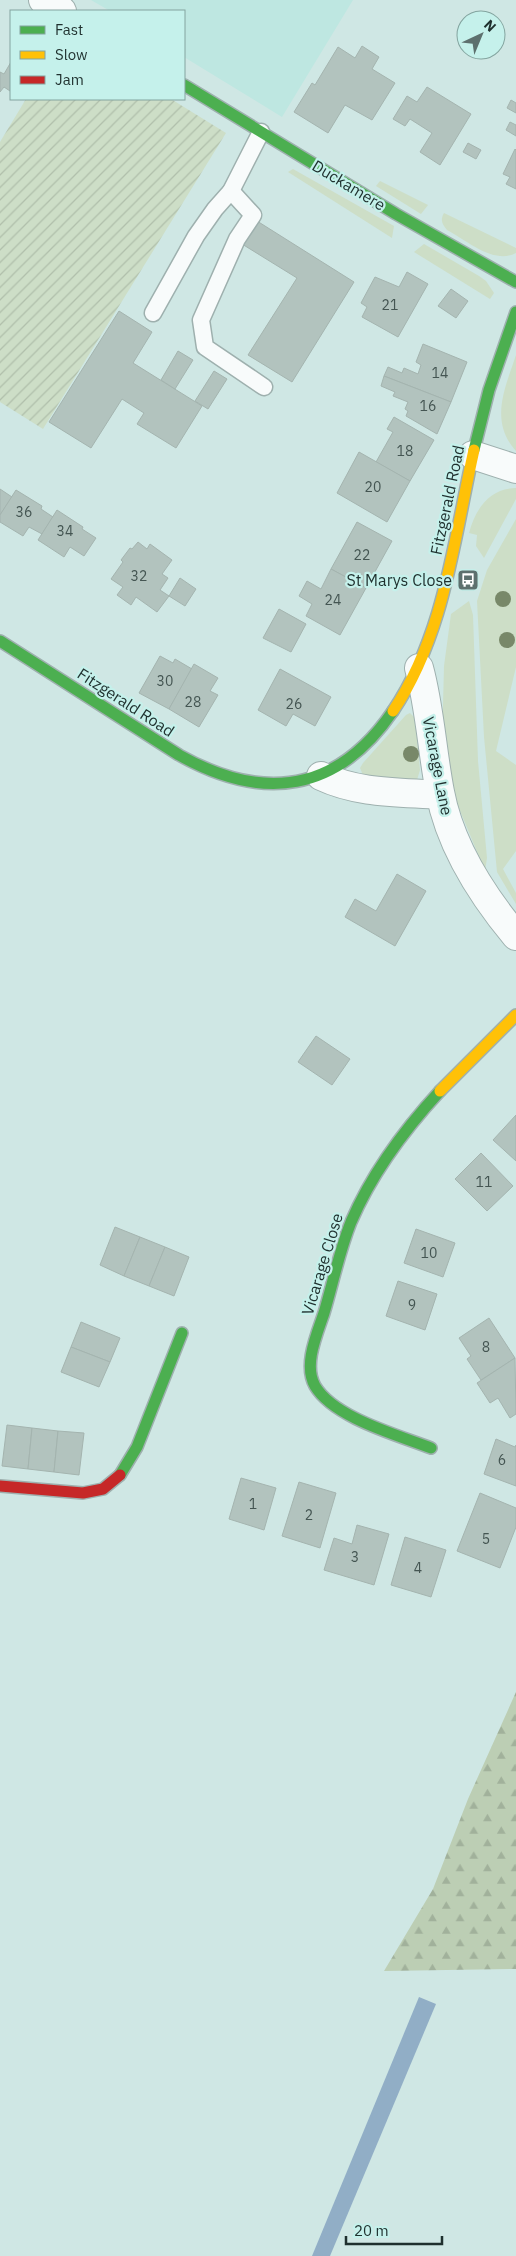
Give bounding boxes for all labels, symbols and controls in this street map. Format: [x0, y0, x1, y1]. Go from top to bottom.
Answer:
legend [10, 10, 185, 100]
north arrow [456, 10, 506, 60]
text: N [480, 16, 500, 36]
text: Fast [55, 20, 83, 39]
text: Slow [55, 45, 88, 64]
text: Jam [55, 70, 84, 89]
street label: Duckamere [309, 155, 390, 215]
house number: 21 [382, 296, 398, 314]
house number: 14 [432, 364, 448, 382]
house number: 16 [420, 397, 436, 415]
house number: 18 [397, 442, 413, 460]
street label: Fitzgerald Road [426, 443, 468, 557]
house number: 20 [365, 478, 381, 496]
house number: 36 [16, 503, 32, 521]
house number: 34 [57, 522, 73, 540]
house number: 22 [354, 546, 370, 564]
house number: 32 [131, 567, 147, 585]
bus stop icon: St Marys Close [456, 568, 480, 592]
place label: St Marys Close [346, 570, 452, 590]
house number: 24 [325, 591, 341, 609]
street label: Fitzgerald Road [74, 663, 178, 741]
house number: 30 [157, 672, 173, 690]
house number: 28 [185, 693, 201, 711]
house number: 26 [286, 695, 302, 713]
street label: Vicarage Lane [419, 715, 457, 817]
house number: 11 [476, 1173, 492, 1191]
street label: Vicarage Close [297, 1210, 347, 1317]
house number: 10 [421, 1244, 437, 1262]
house number: 9 [408, 1296, 416, 1314]
house number: 8 [482, 1338, 490, 1356]
house number: 6 [498, 1451, 506, 1469]
house number: 1 [249, 1495, 257, 1513]
house number: 2 [305, 1506, 313, 1524]
house number: 5 [482, 1530, 490, 1548]
house number: 3 [351, 1548, 359, 1566]
house number: 4 [414, 1559, 422, 1577]
scale bar [346, 2214, 442, 2246]
text: 20 m [354, 2221, 389, 2240]

